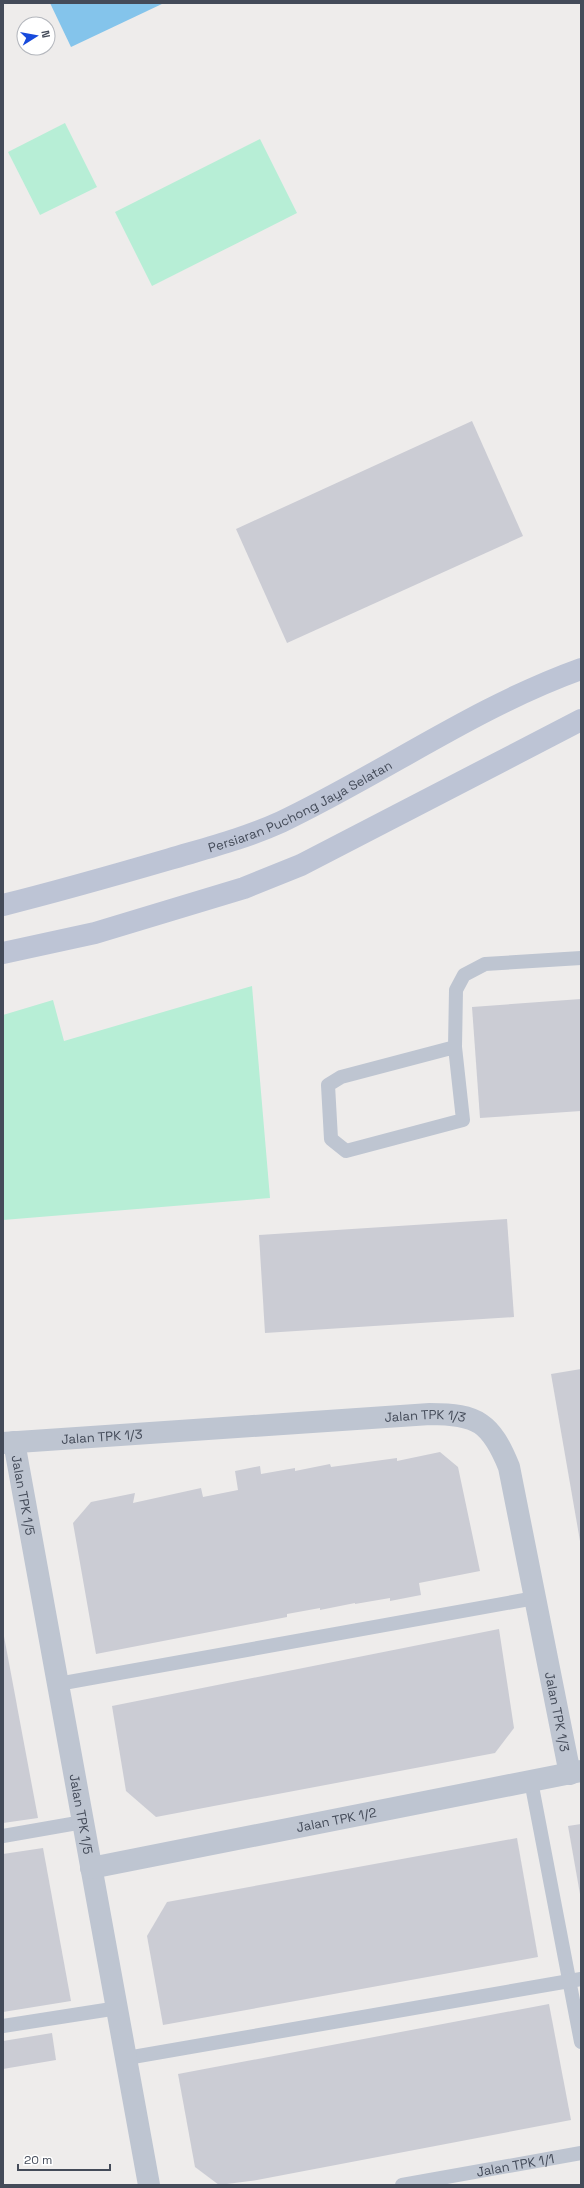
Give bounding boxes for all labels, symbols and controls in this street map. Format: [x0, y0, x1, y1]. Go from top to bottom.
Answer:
north arrow [16, 16, 56, 56]
text: N [38, 29, 53, 39]
street label: Persiaran Puchong Jaya Selatan [206, 756, 395, 856]
street label: Jalan TPK 1/3 [384, 1405, 467, 1426]
street label: Jalan TPK 1/3 [61, 1425, 143, 1448]
street label: Jalan TPK 1/5 [8, 1454, 39, 1537]
street label: Jalan TPK 1/3 [541, 1670, 574, 1753]
street label: Jalan TPK 1/5 [66, 1772, 97, 1856]
street label: Jalan TPK 1/2 [295, 1803, 378, 1836]
scale bar [18, 2146, 110, 2172]
street label: Jalan TPK 1/1 [475, 2149, 556, 2180]
text: 20 m [24, 2152, 52, 2168]

